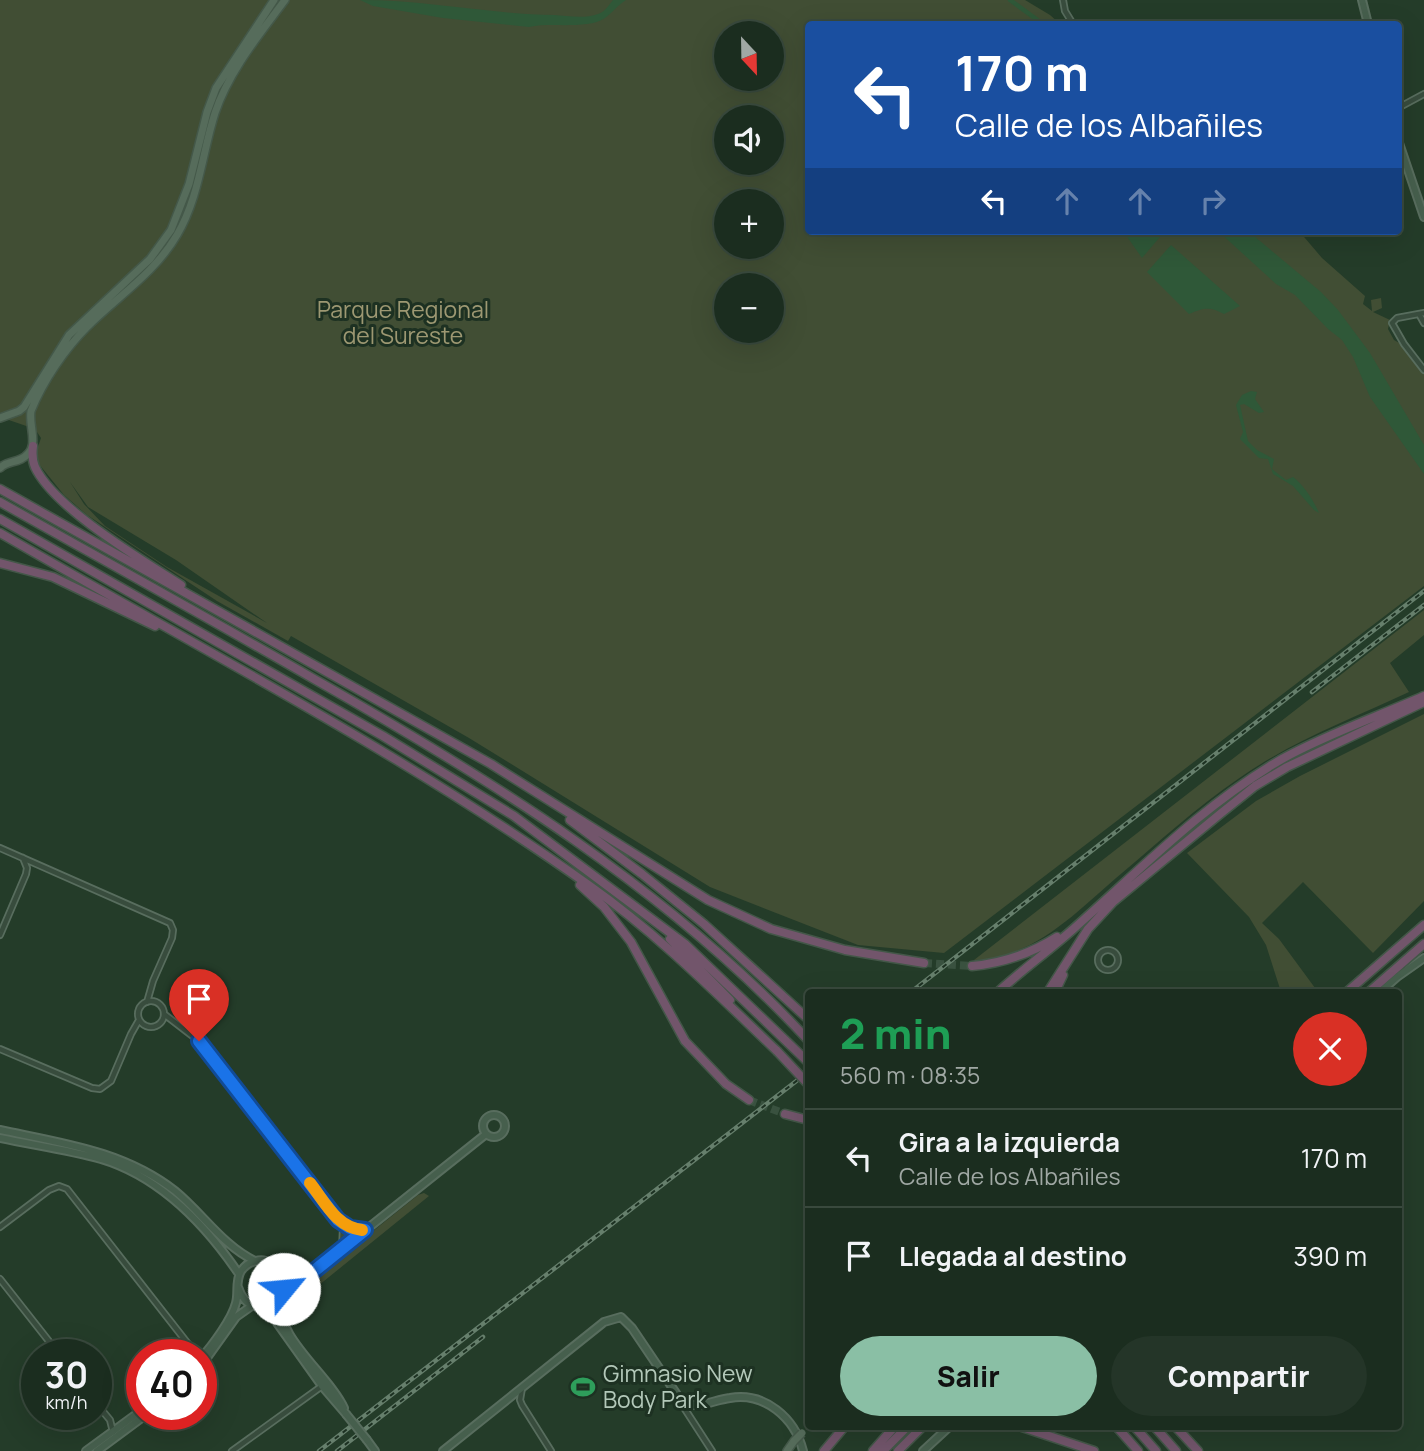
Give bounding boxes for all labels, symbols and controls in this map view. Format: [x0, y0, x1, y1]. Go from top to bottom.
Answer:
north arrow [714, 21, 784, 91]
map controls [714, 21, 784, 343]
text: 170 m [955, 39, 1089, 106]
icon: left [840, 49, 931, 140]
text: Calle de los Albañiles [955, 103, 1263, 147]
button: sound [714, 105, 784, 175]
icon: left [975, 182, 1013, 220]
icon: ahead [1048, 182, 1086, 220]
icon: ahead [1121, 182, 1159, 220]
icon: right [1194, 182, 1232, 220]
button: + [714, 189, 784, 259]
button: − [714, 273, 784, 343]
park label: Parque Regional del Sureste [317, 293, 489, 351]
pin [169, 969, 229, 1041]
icon: arrive [180, 980, 218, 1018]
text: 2 min [840, 1004, 951, 1062]
button: close [1293, 1012, 1367, 1086]
text: 560 m · 08:35 [840, 1059, 980, 1091]
text: Gira a la izquierda [899, 1124, 1120, 1160]
icon: left [840, 1139, 878, 1177]
text: 170 m [1301, 1140, 1367, 1176]
text: Calle de los Albañiles [899, 1160, 1120, 1192]
icon: arrive [840, 1237, 878, 1275]
text: Llegada al destino [899, 1238, 1127, 1274]
text: 390 m [1293, 1238, 1367, 1274]
position arrow [247, 1252, 321, 1326]
button: Salir [840, 1336, 1097, 1416]
button: Compartir [1111, 1336, 1367, 1416]
speed limit sign: 40 [126, 1339, 217, 1430]
text: 30 [45, 1351, 88, 1399]
place label: Gimnasio New Body Park [603, 1357, 753, 1415]
sports icon: Gimnasio New Body Park [569, 1373, 597, 1401]
text: km/h [46, 1390, 87, 1414]

